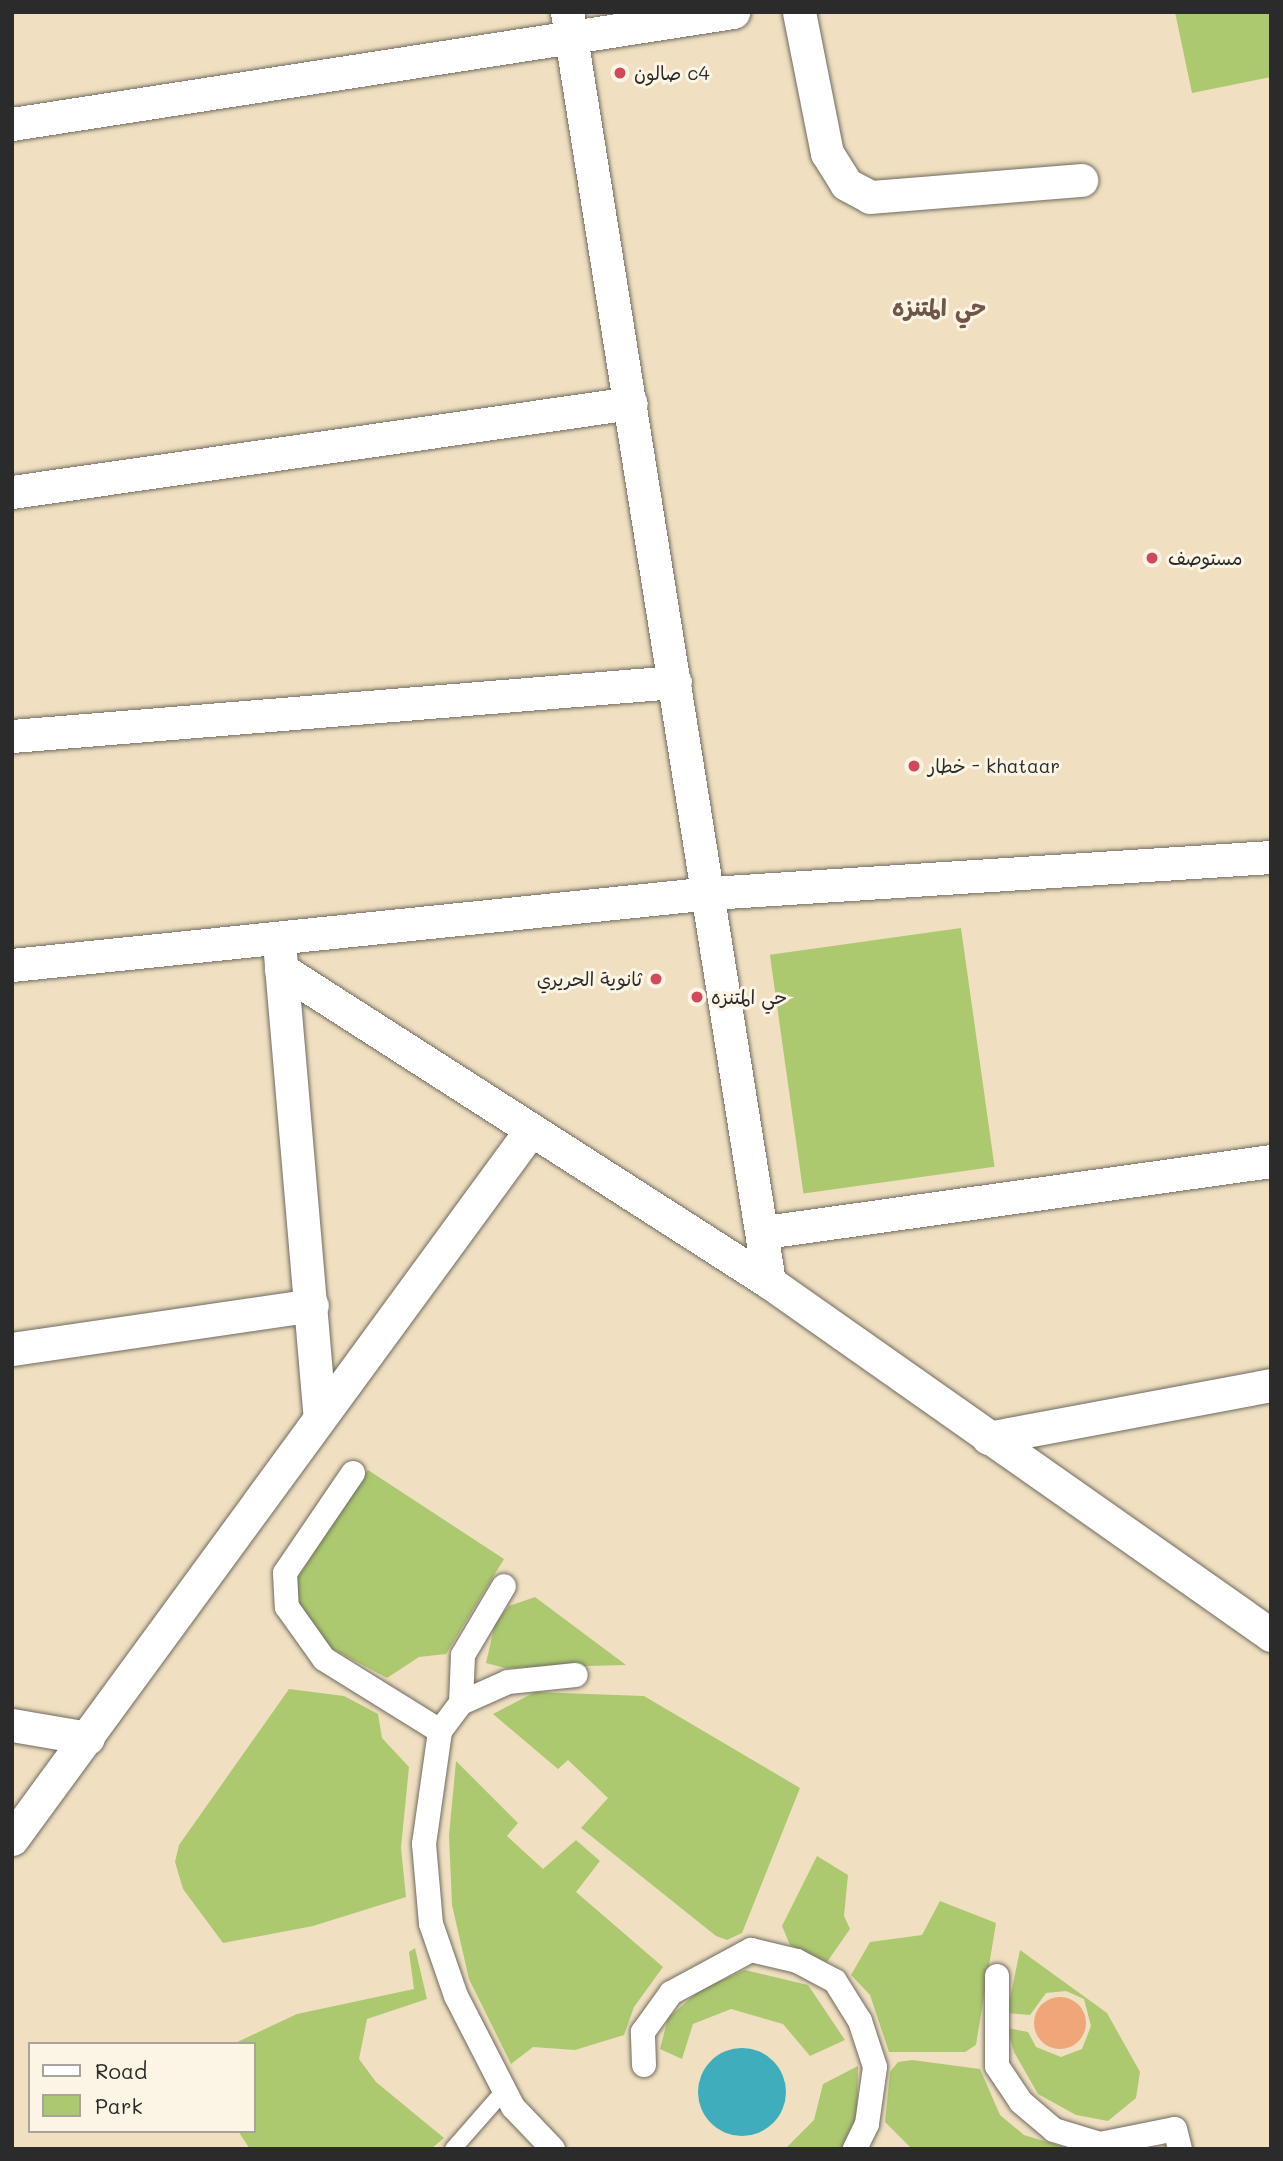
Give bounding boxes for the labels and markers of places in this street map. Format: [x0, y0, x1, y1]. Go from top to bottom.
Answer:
place label: صالون c4 [634, 62, 710, 84]
marker: صالون c4 [612, 65, 628, 81]
place label: مستوصف [1168, 547, 1243, 569]
marker: مستوصف [1142, 548, 1162, 568]
place label: خطار - khataar [928, 755, 1060, 777]
marker: خطار - khataar [906, 758, 922, 774]
place label: ثانوية الحريري [537, 968, 642, 990]
marker: ثانوية الحريري [648, 971, 664, 987]
place label: حي المتنزه [711, 986, 787, 1008]
marker: حي المتنزه [689, 989, 705, 1005]

